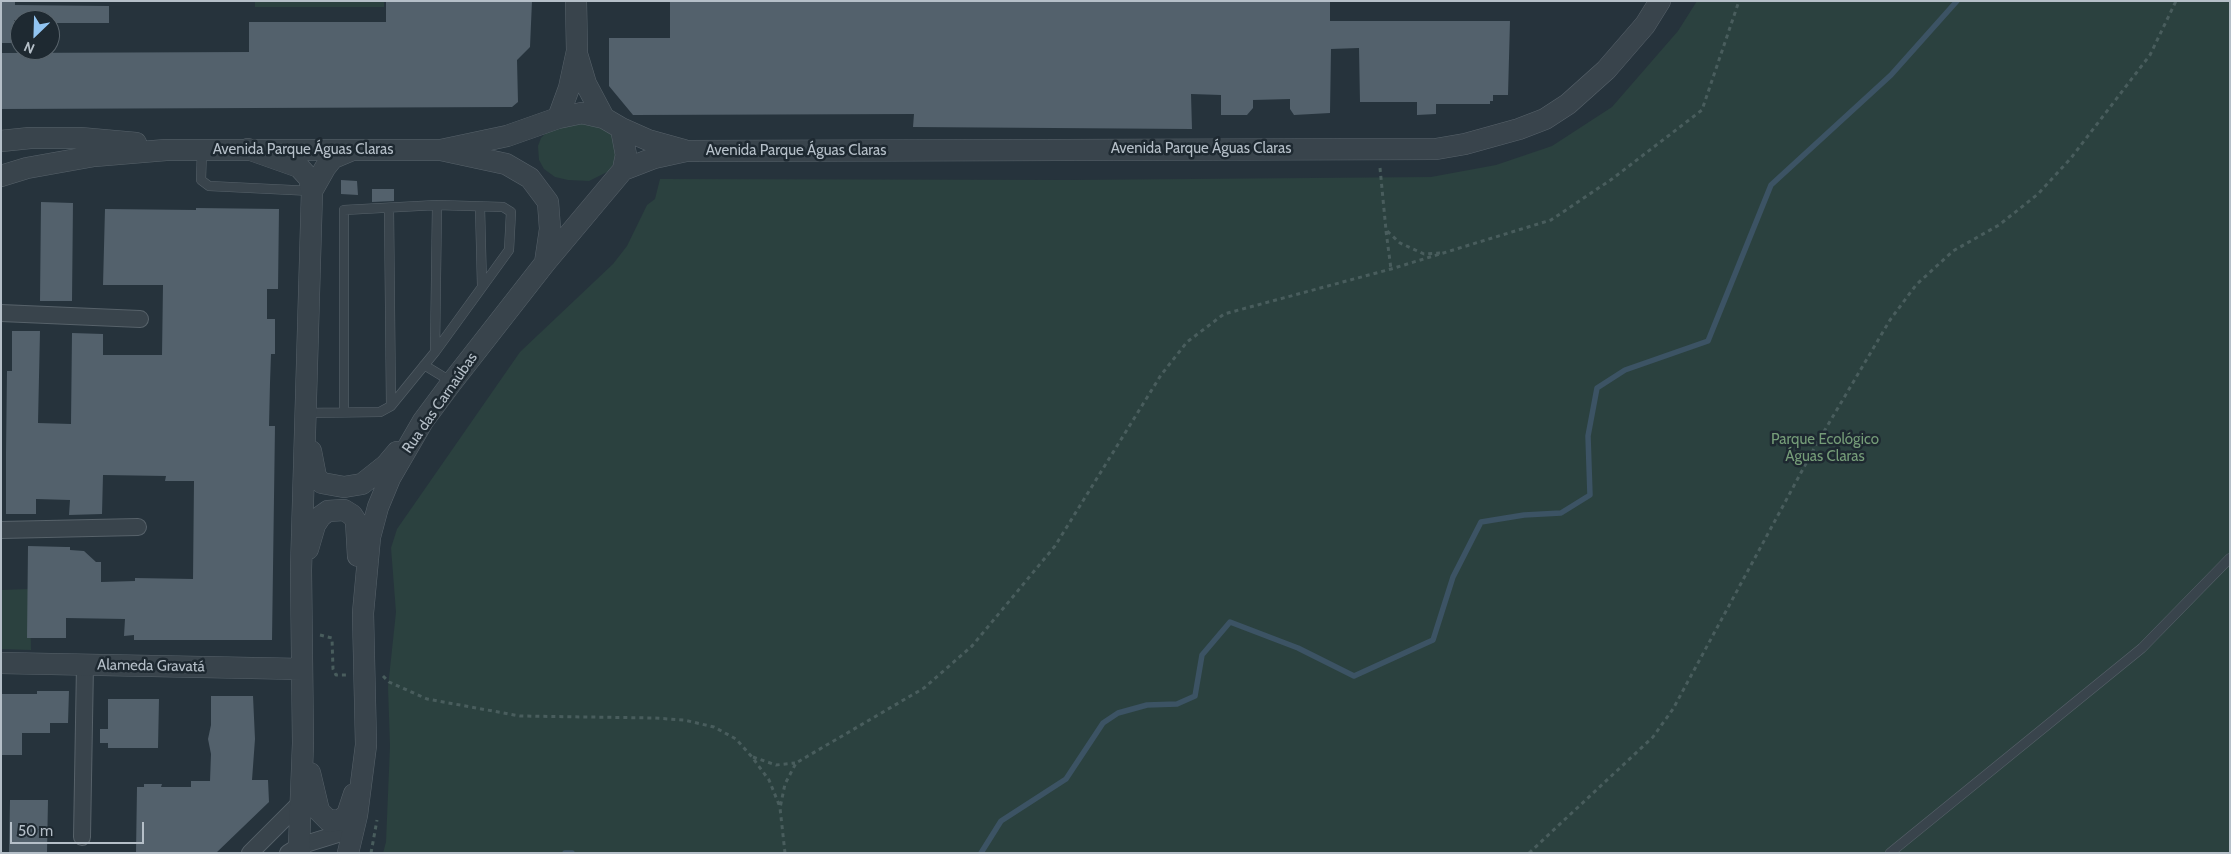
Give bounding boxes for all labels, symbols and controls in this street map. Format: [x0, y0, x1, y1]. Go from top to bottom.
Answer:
north arrow [10, 10, 60, 60]
text: N [21, 38, 37, 58]
street label: Avenida Parque Águas Claras [1111, 140, 1291, 158]
street label: Avenida Parque Águas Claras [213, 141, 393, 159]
street label: Avenida Parque Águas Claras [706, 142, 886, 160]
street label: Rua das Carnaúbas [399, 349, 481, 457]
park label: Parque Ecológico Águas Claras [1771, 431, 1879, 466]
street label: Alameda Gravatá [97, 656, 205, 676]
scale bar [12, 812, 146, 844]
text: 50 m [18, 822, 53, 840]

